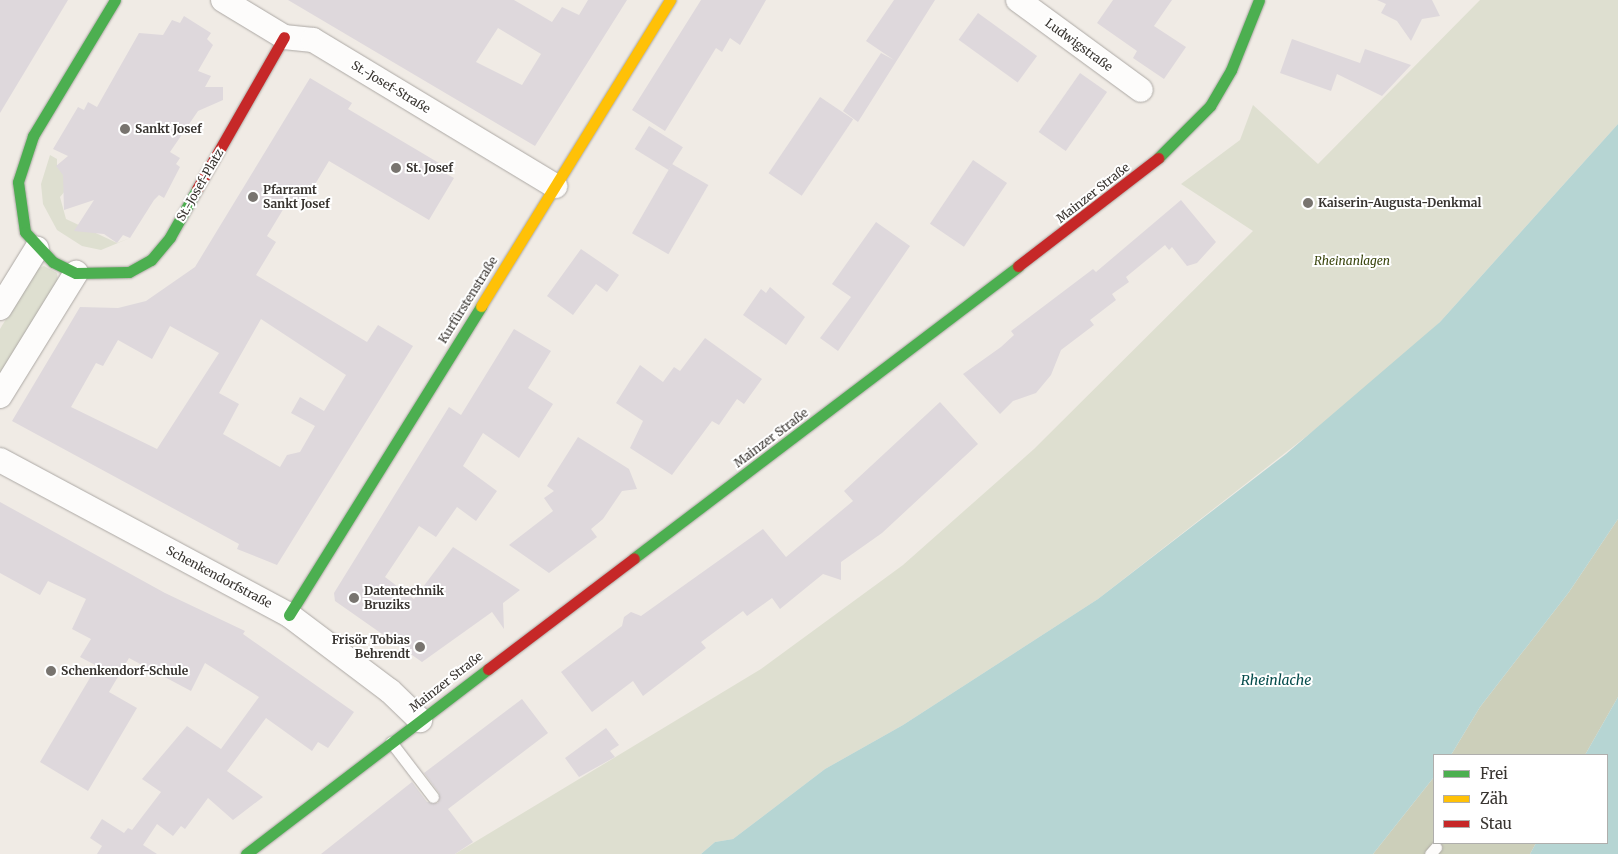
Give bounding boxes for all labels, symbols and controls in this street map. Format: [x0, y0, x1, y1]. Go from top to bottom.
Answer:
street label: Ludwigstraße [1042, 16, 1116, 74]
street label: St.-Josef-Straße [349, 58, 433, 116]
place label: Sankt Josef [135, 122, 202, 136]
marker: Sankt Josef [119, 123, 131, 135]
street label: St.-Josef-Platz [174, 146, 226, 224]
street label: Mainzer Straße [1054, 160, 1132, 226]
place label: St. Josef [406, 161, 453, 175]
marker: St. Josef [390, 162, 402, 174]
place label: Pfarramt Sankt Josef [263, 183, 330, 211]
marker: Pfarramt Sankt Josef [247, 191, 259, 203]
place label: Kaiserin-Augusta-Denkmal [1318, 196, 1482, 210]
marker: Kaiserin-Augusta-Denkmal [1302, 197, 1314, 209]
street label: Kurfürstenstraße [436, 254, 500, 346]
park label: Rheinanlagen [1314, 254, 1390, 268]
street label: Mainzer Straße [731, 405, 811, 471]
street label: Schenkendorfstraße [164, 543, 274, 611]
place label: Datentechnik Bruziks [364, 584, 444, 612]
marker: Datentechnik Bruziks [348, 592, 360, 604]
place label: Frisör Tobias Behrendt [332, 633, 410, 661]
marker: Frisör Tobias Behrendt [414, 641, 426, 653]
street label: Mainzer Straße [407, 649, 485, 715]
place label: Schenkendorf-Schule [61, 664, 188, 678]
marker: Schenkendorf-Schule [45, 665, 57, 677]
water label: Rheinlache [1241, 672, 1311, 688]
legend [1433, 754, 1608, 844]
text: Frei [1480, 764, 1508, 783]
text: Zäh [1480, 789, 1508, 808]
text: Stau [1480, 814, 1512, 833]

